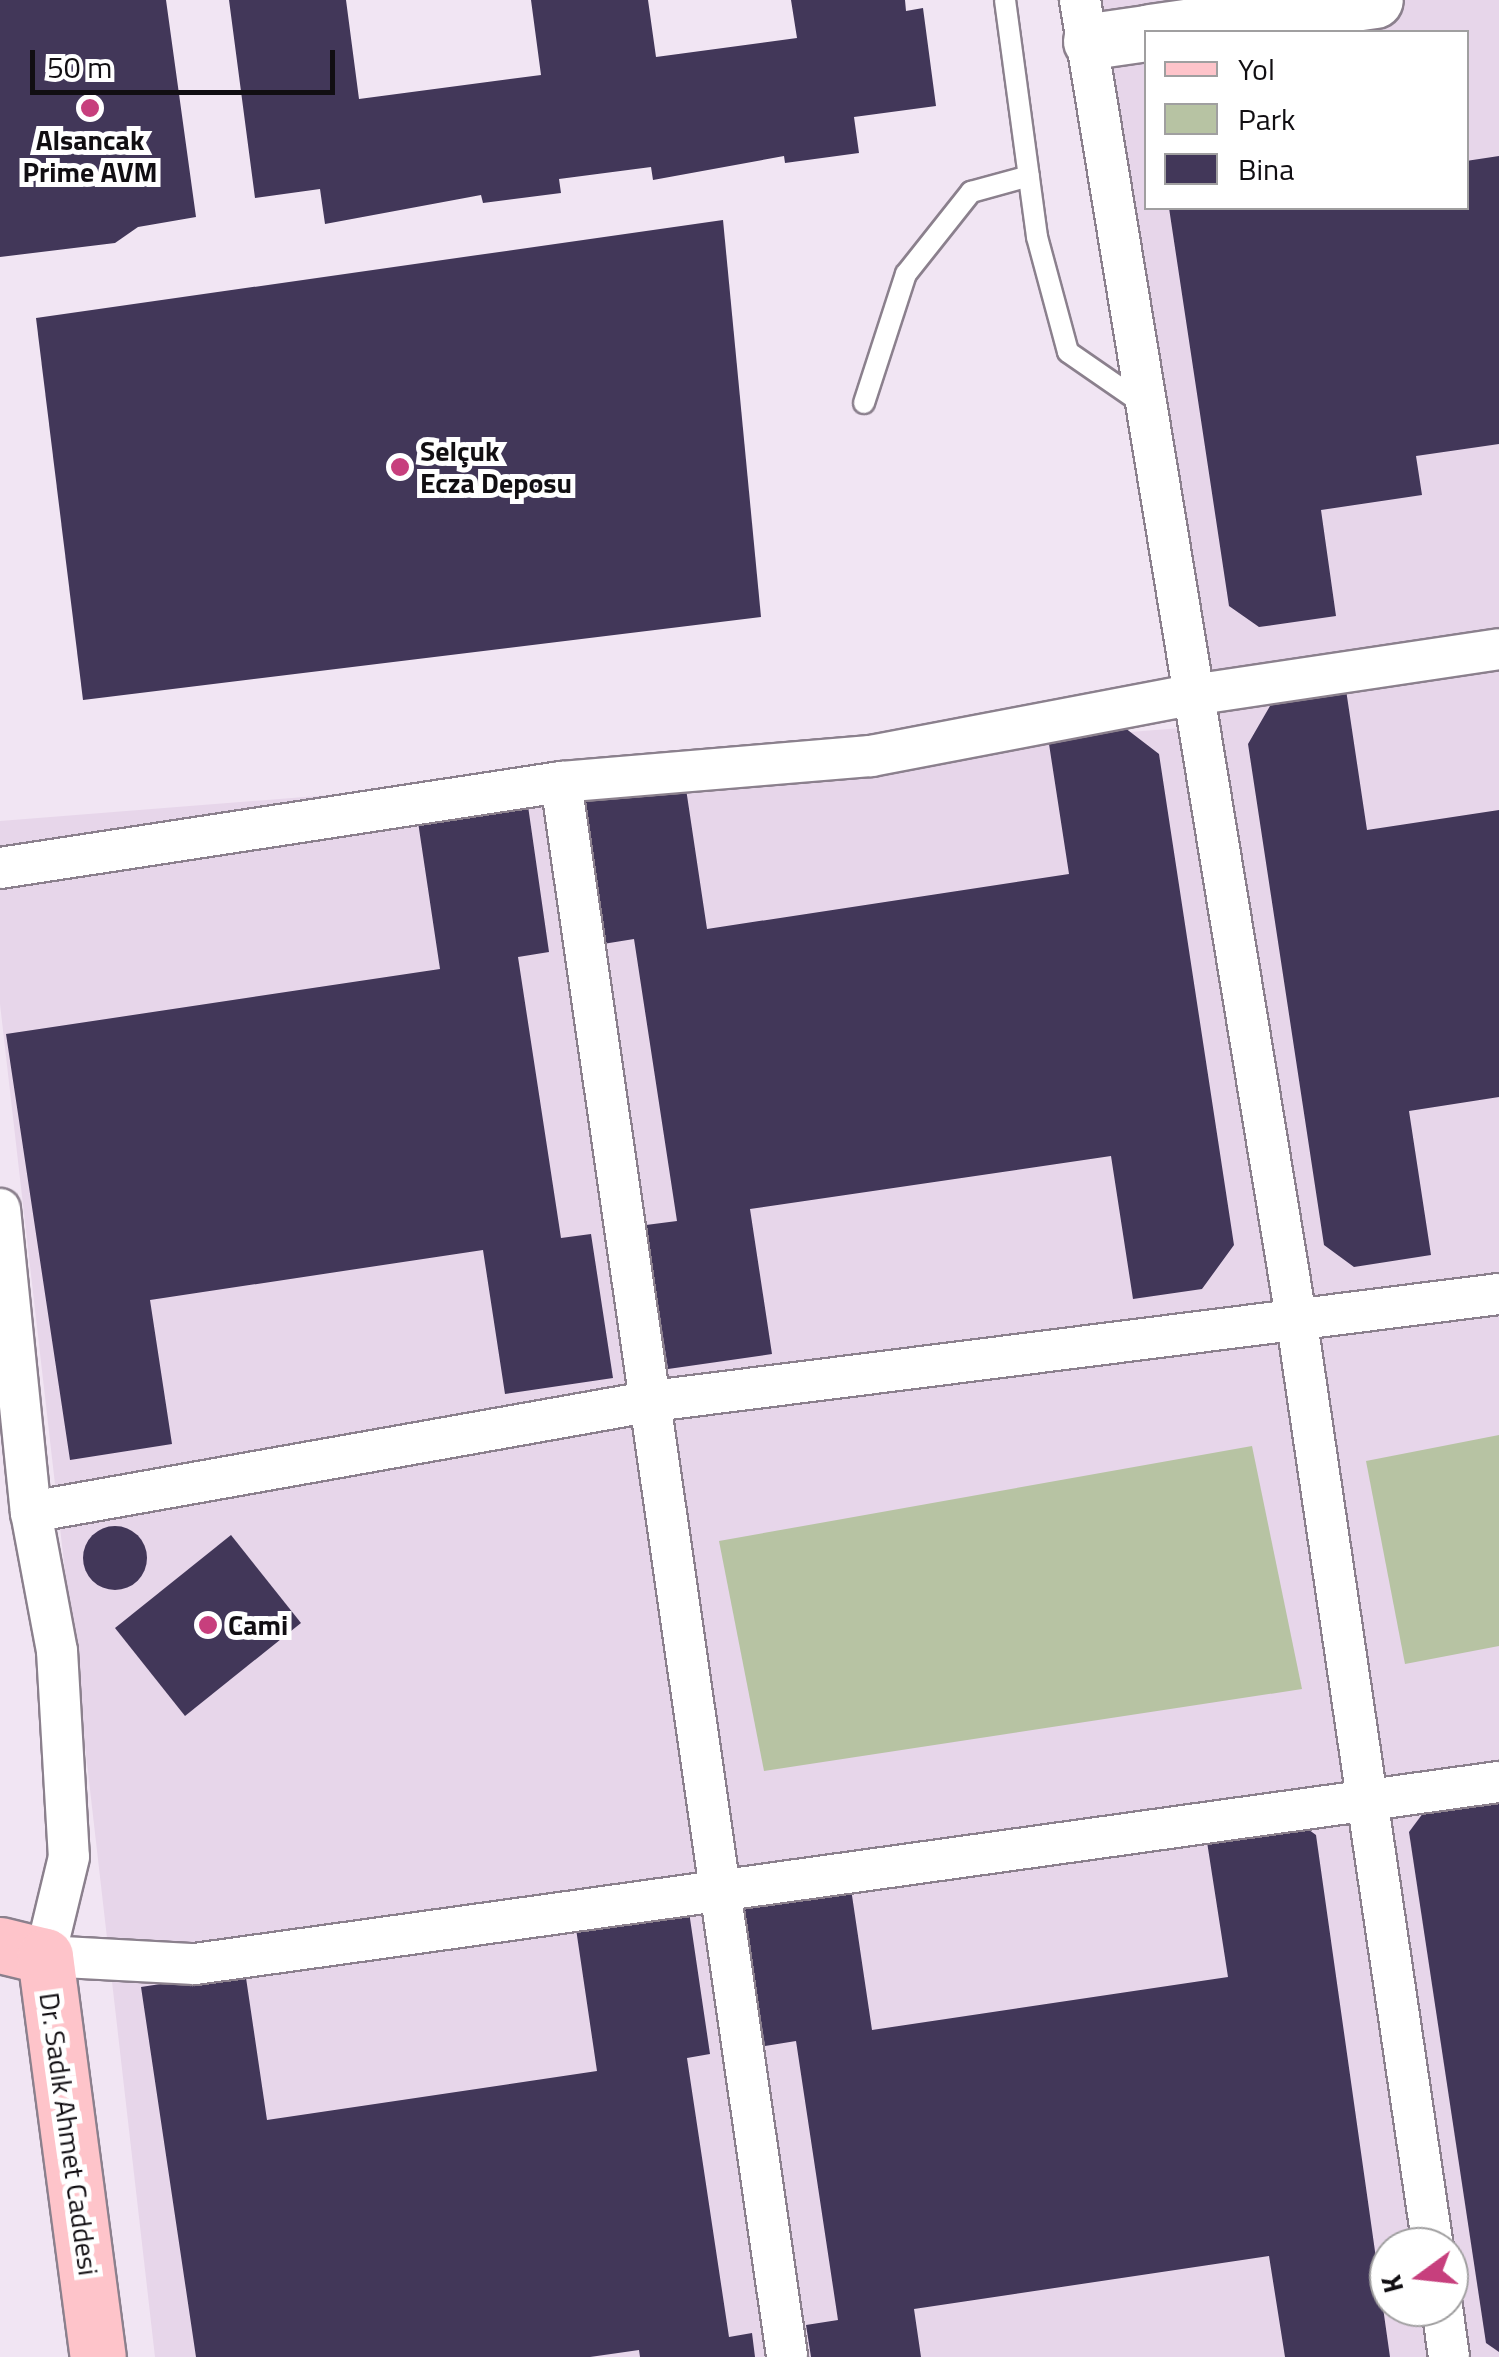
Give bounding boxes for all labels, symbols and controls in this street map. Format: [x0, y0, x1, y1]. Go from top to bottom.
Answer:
scale bar [35, 30, 340, 92]
legend [1144, 30, 1469, 210]
text: 50 m [47, 44, 112, 90]
text: Yol [1238, 46, 1275, 92]
text: Park [1238, 96, 1295, 142]
marker: Alsancak Prime AVM [79, 97, 101, 119]
place label: Alsancak Prime AVM [22, 123, 158, 189]
text: Bina [1238, 146, 1294, 192]
place label: Selçuk Ecza Deposu [420, 434, 572, 500]
marker: Selçuk Ecza Deposu [389, 456, 411, 478]
place label: Cami [228, 1608, 288, 1642]
marker: Cami [197, 1614, 219, 1636]
street label: Dr. Sadık Ahmet Caddesi [32, 1990, 106, 2278]
north arrow [1369, 2227, 1469, 2327]
text: K [1369, 2271, 1414, 2298]

